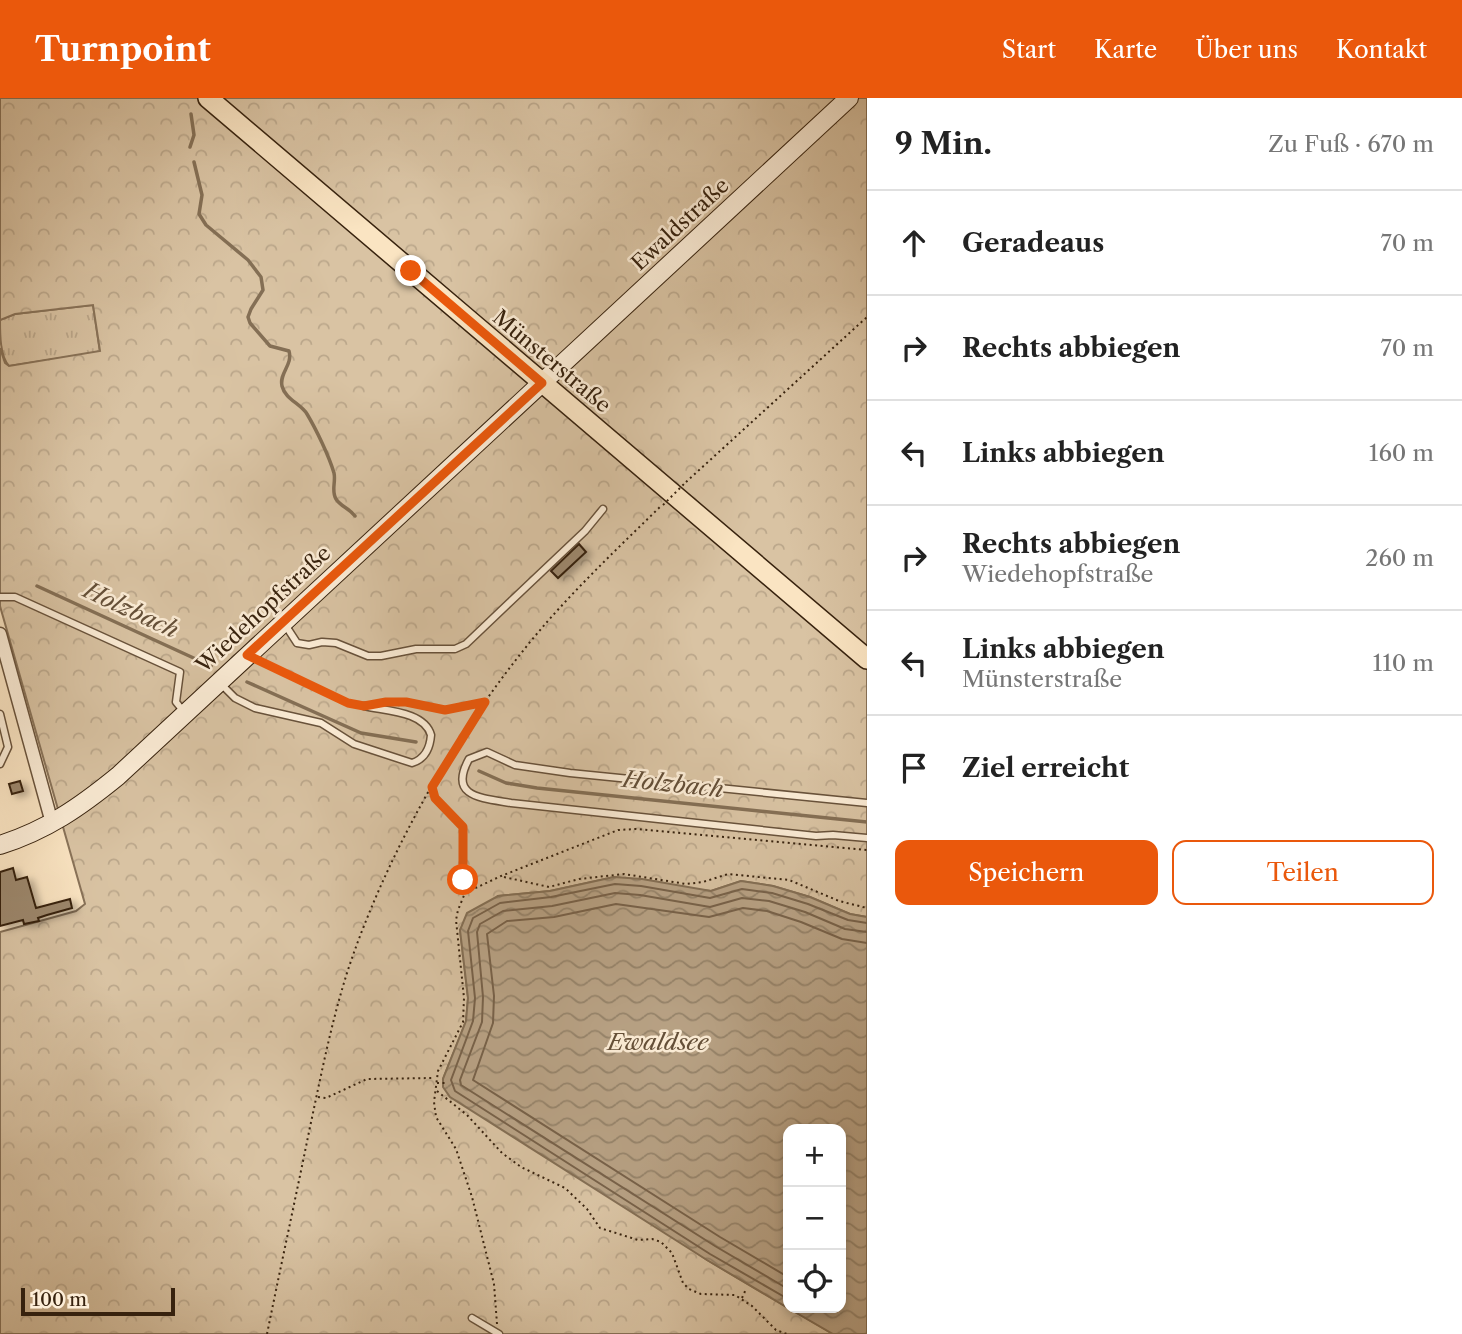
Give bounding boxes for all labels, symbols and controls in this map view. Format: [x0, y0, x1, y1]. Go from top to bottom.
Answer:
text: Turnpoint [35, 29, 211, 70]
text: Start [1002, 35, 1056, 64]
text: Karte [1094, 35, 1157, 64]
text: Über uns [1195, 35, 1298, 64]
text: Kontakt [1336, 35, 1427, 64]
text: 9 Min. [895, 125, 992, 162]
text: Zu Fuß · 670 m [1268, 130, 1434, 158]
street label: Ewaldstraße [626, 173, 734, 275]
icon: ahead [895, 224, 933, 262]
text: Geradeaus [962, 227, 1104, 259]
text: 70 m [1381, 229, 1434, 257]
route end [395, 255, 426, 286]
street label: Münsterstraße [488, 304, 616, 418]
icon: right [895, 329, 933, 367]
text: Rechts abbiegen [962, 332, 1180, 364]
text: 70 m [1381, 334, 1434, 362]
icon: left [895, 434, 933, 472]
text: Links abbiegen [962, 437, 1165, 469]
text: 160 m [1369, 439, 1434, 467]
text: Rechts abbiegen [962, 528, 1180, 560]
icon: right [895, 539, 933, 577]
street label: Wiedehopfstraße [190, 540, 335, 678]
text: 260 m [1365, 544, 1434, 572]
text: Wiedehopfstraße [962, 560, 1153, 588]
water label: Holzbach [77, 575, 183, 644]
text: Links abbiegen [962, 633, 1165, 665]
icon: left [895, 644, 933, 682]
text: 110 m [1373, 649, 1434, 677]
text: Münsterstraße [962, 665, 1122, 693]
icon: arrive [895, 749, 933, 787]
text: Ziel erreicht [962, 752, 1129, 784]
water label: Holzbach [619, 765, 725, 803]
button: Speichern [895, 840, 1158, 905]
button: Teilen [1172, 840, 1434, 905]
route start [447, 864, 478, 895]
water label: Ewaldsee [606, 1028, 709, 1056]
map controls [783, 1124, 846, 1313]
button: + [783, 1124, 846, 1187]
button: − [783, 1187, 846, 1250]
button: locate [783, 1250, 846, 1313]
scale bar [21, 1285, 175, 1317]
text: 100 m [32, 1288, 87, 1311]

